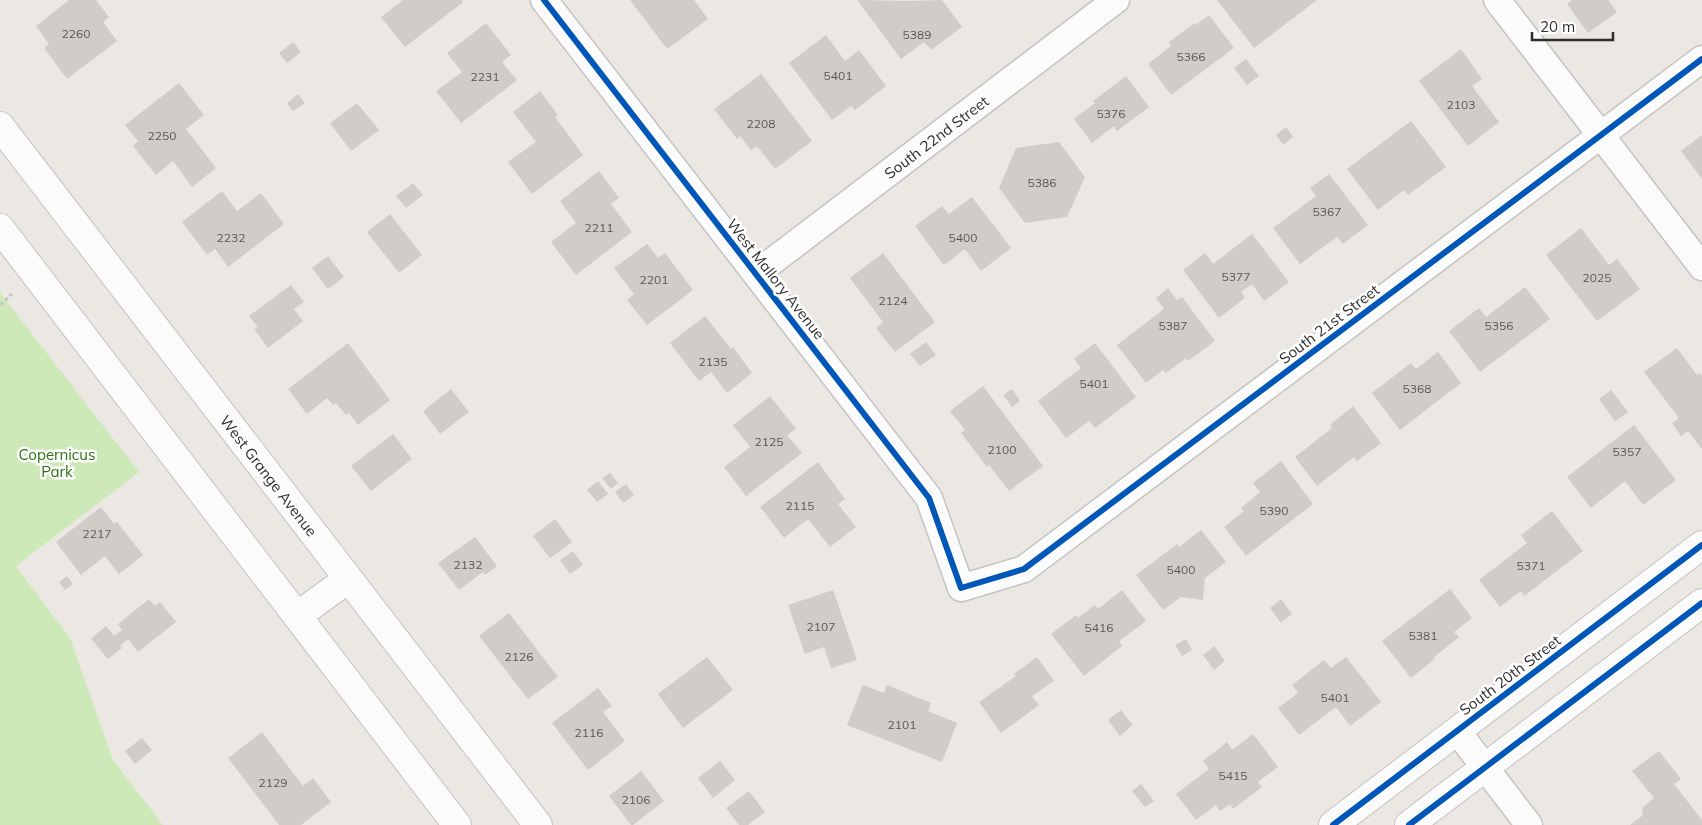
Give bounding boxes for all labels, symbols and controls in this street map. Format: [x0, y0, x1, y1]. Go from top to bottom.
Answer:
scale bar [1532, 10, 1613, 42]
text: 20 m [1540, 17, 1575, 36]
house number: 2260 [62, 26, 90, 41]
house number: 5389 [903, 27, 931, 42]
house number: 5366 [1177, 49, 1205, 64]
house number: 5401 [824, 68, 852, 83]
house number: 2231 [471, 69, 499, 84]
street label: South 22nd Street [880, 91, 992, 182]
house number: 2103 [1447, 97, 1475, 112]
house number: 5376 [1097, 106, 1125, 121]
house number: 2208 [747, 116, 775, 131]
house number: 2250 [148, 128, 176, 143]
house number: 5386 [1028, 175, 1056, 190]
house number: 5367 [1313, 204, 1341, 219]
street label: West Mallory Avenue [723, 215, 829, 343]
house number: 2211 [585, 220, 613, 235]
house number: 2232 [217, 230, 245, 245]
house number: 5400 [949, 230, 977, 245]
house number: 5377 [1222, 269, 1250, 284]
house number: 2025 [1583, 270, 1611, 285]
house number: 2201 [640, 272, 668, 287]
street label: South 21st Street [1275, 280, 1383, 368]
house number: 2124 [879, 293, 907, 308]
house number: 5387 [1159, 318, 1187, 333]
house number: 5356 [1485, 318, 1513, 333]
house number: 2135 [699, 354, 727, 369]
house number: 5401 [1080, 376, 1108, 391]
house number: 5368 [1403, 381, 1431, 396]
street label: West Grange Avenue [216, 411, 322, 540]
house number: 2125 [755, 434, 783, 449]
house number: 2100 [988, 442, 1016, 457]
house number: 5357 [1613, 444, 1641, 459]
park label: Copernicus Park [19, 445, 95, 481]
house number: 2115 [786, 498, 814, 513]
house number: 5390 [1260, 503, 1288, 518]
house number: 2217 [83, 526, 111, 541]
house number: 2132 [454, 557, 482, 572]
house number: 5371 [1517, 558, 1545, 573]
house number: 5400 [1167, 562, 1195, 577]
house number: 2107 [807, 619, 835, 634]
house number: 5416 [1085, 620, 1113, 635]
house number: 5381 [1409, 628, 1437, 643]
street label: South 20th Street [1456, 631, 1564, 719]
house number: 2126 [505, 649, 533, 664]
house number: 5401 [1321, 690, 1349, 705]
house number: 2101 [888, 717, 916, 732]
house number: 2116 [575, 725, 603, 740]
house number: 5415 [1219, 768, 1247, 783]
house number: 2129 [259, 775, 287, 790]
house number: 2106 [622, 792, 650, 807]

